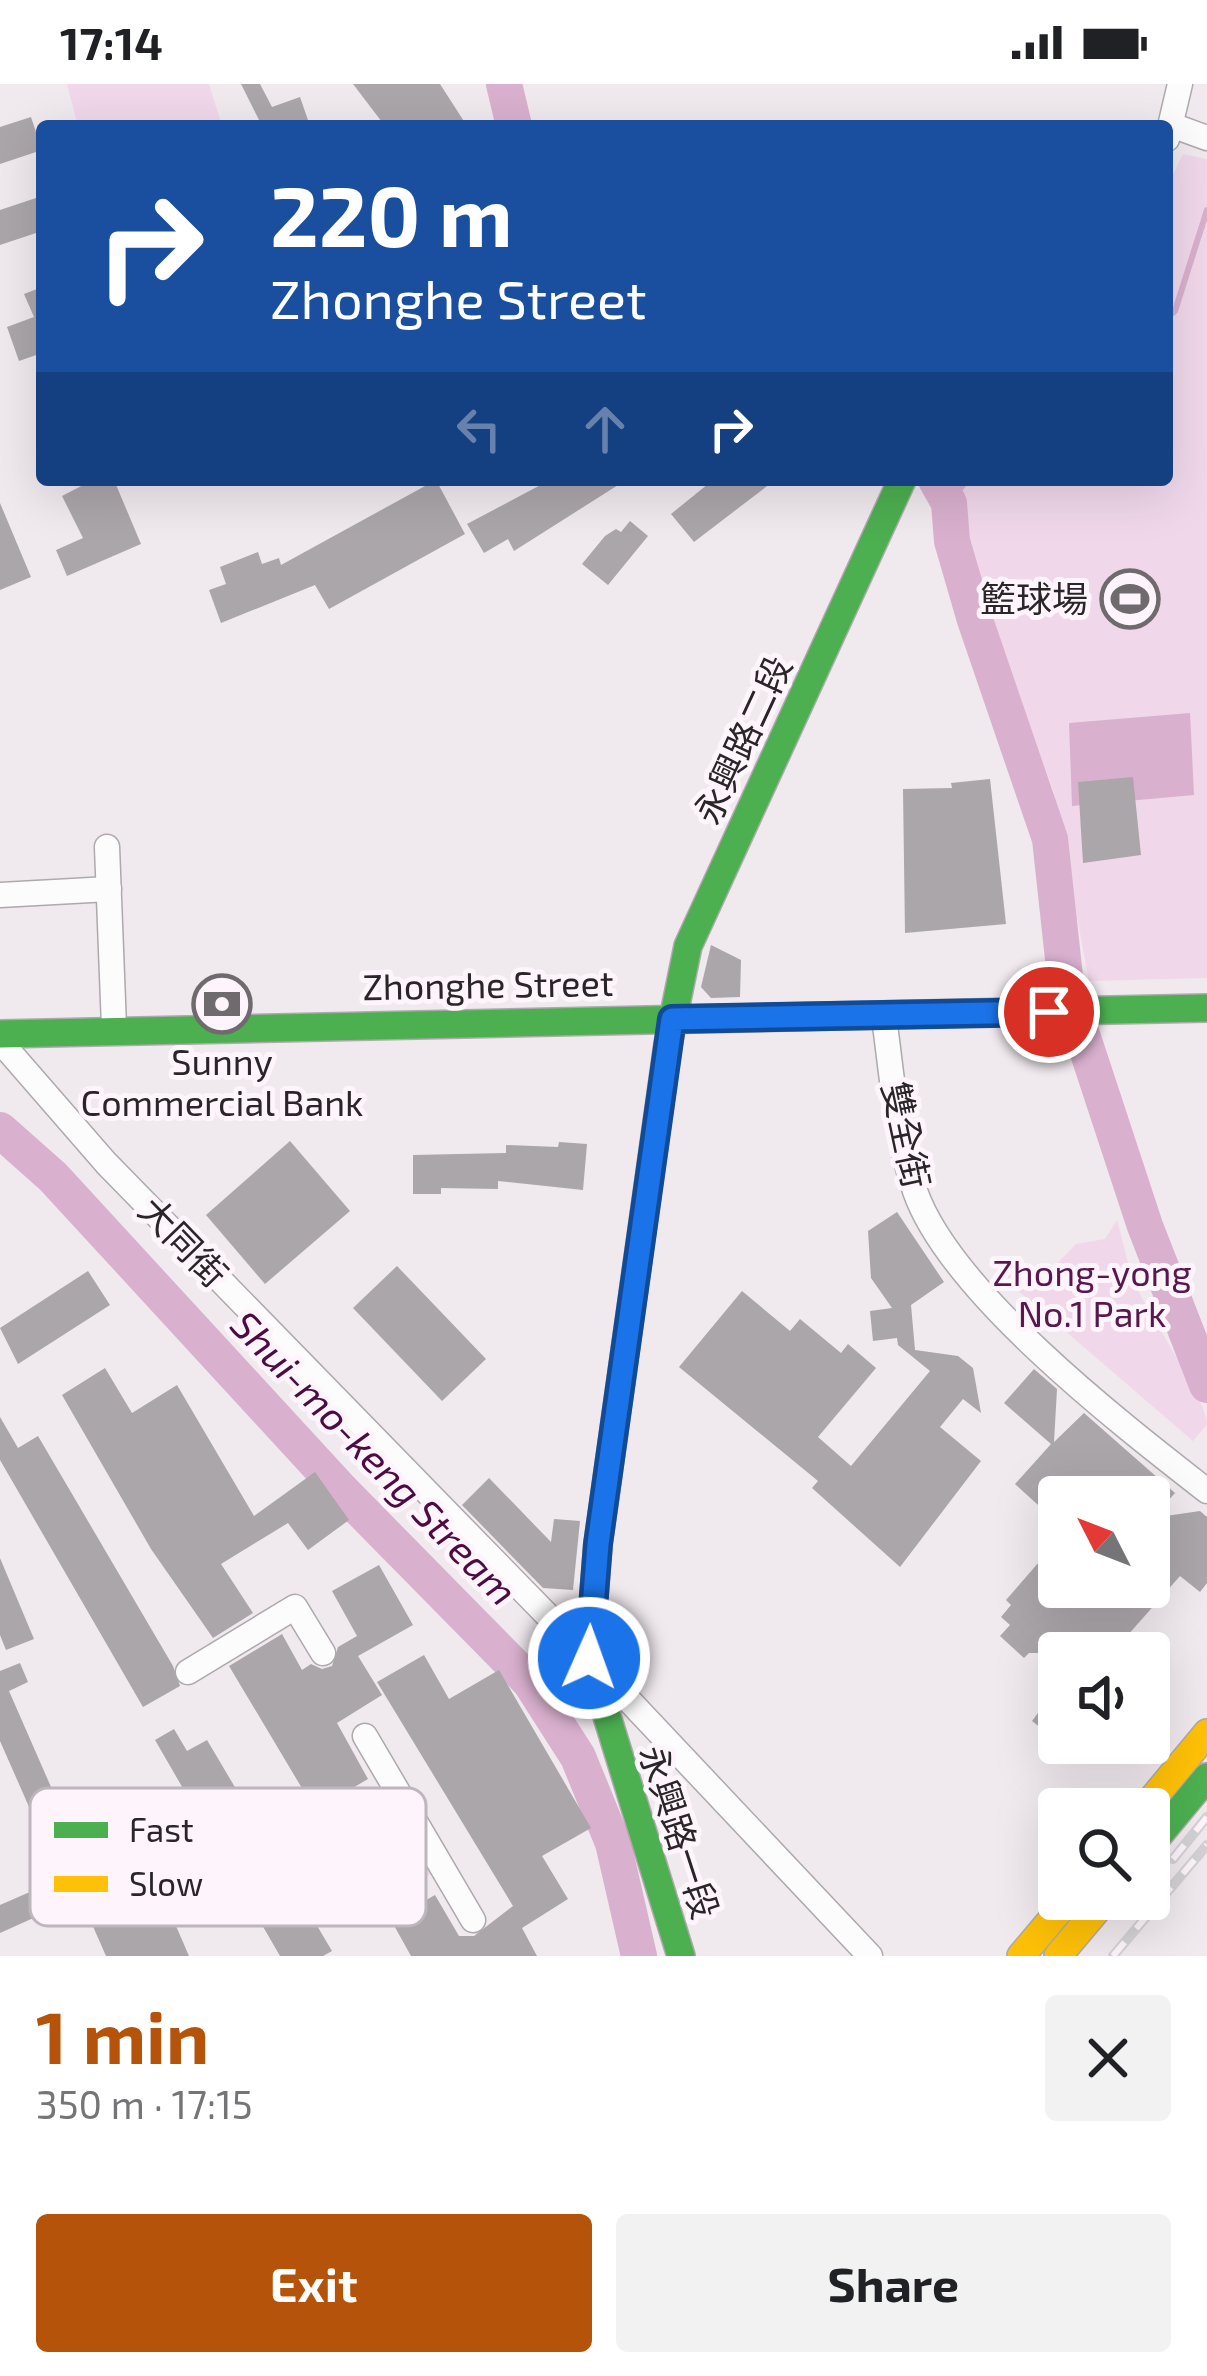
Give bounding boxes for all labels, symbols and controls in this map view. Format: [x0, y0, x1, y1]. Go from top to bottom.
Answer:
text: 17:14 [60, 15, 163, 69]
text: 220 m [270, 163, 513, 264]
icon: right [72, 168, 228, 324]
text: Zhonghe Street [270, 265, 647, 330]
icon: left [446, 396, 512, 462]
icon: ahead [572, 396, 638, 462]
icon: right [698, 396, 764, 462]
sports icon: 籃球場 [1099, 568, 1161, 630]
place label: 籃球場 [980, 576, 1088, 619]
street label: 永興路二段 [684, 649, 799, 830]
street label: Zhonghe Street [362, 960, 614, 1007]
pin [998, 961, 1100, 1063]
bank icon: Sunny Commercial Bank [191, 973, 253, 1035]
icon: arrive [1016, 979, 1082, 1045]
place label: Sunny Commercial Bank [81, 1039, 363, 1123]
street label: 雙全街 [875, 1077, 940, 1192]
street label: 大同街 [131, 1187, 237, 1295]
park label: Zhong-yong No.1 Park [992, 1250, 1192, 1334]
water label: Shui-mo-keng Stream [223, 1300, 528, 1614]
north arrow [1038, 1476, 1170, 1608]
map controls [1038, 1476, 1170, 1920]
position arrow [526, 1595, 652, 1721]
button: sound [1038, 1632, 1170, 1764]
street label: 永興路一段 [632, 1739, 729, 1924]
legend [30, 1788, 426, 1926]
button: search [1038, 1788, 1170, 1920]
text: Fast [129, 1809, 193, 1849]
text: Slow [129, 1863, 203, 1903]
text: 1 min [36, 1992, 209, 2078]
button: close [1045, 1995, 1171, 2121]
text: 350 m · 17:15 [36, 2080, 253, 2127]
button: Exit [36, 2214, 592, 2352]
button: Share [616, 2214, 1171, 2352]

